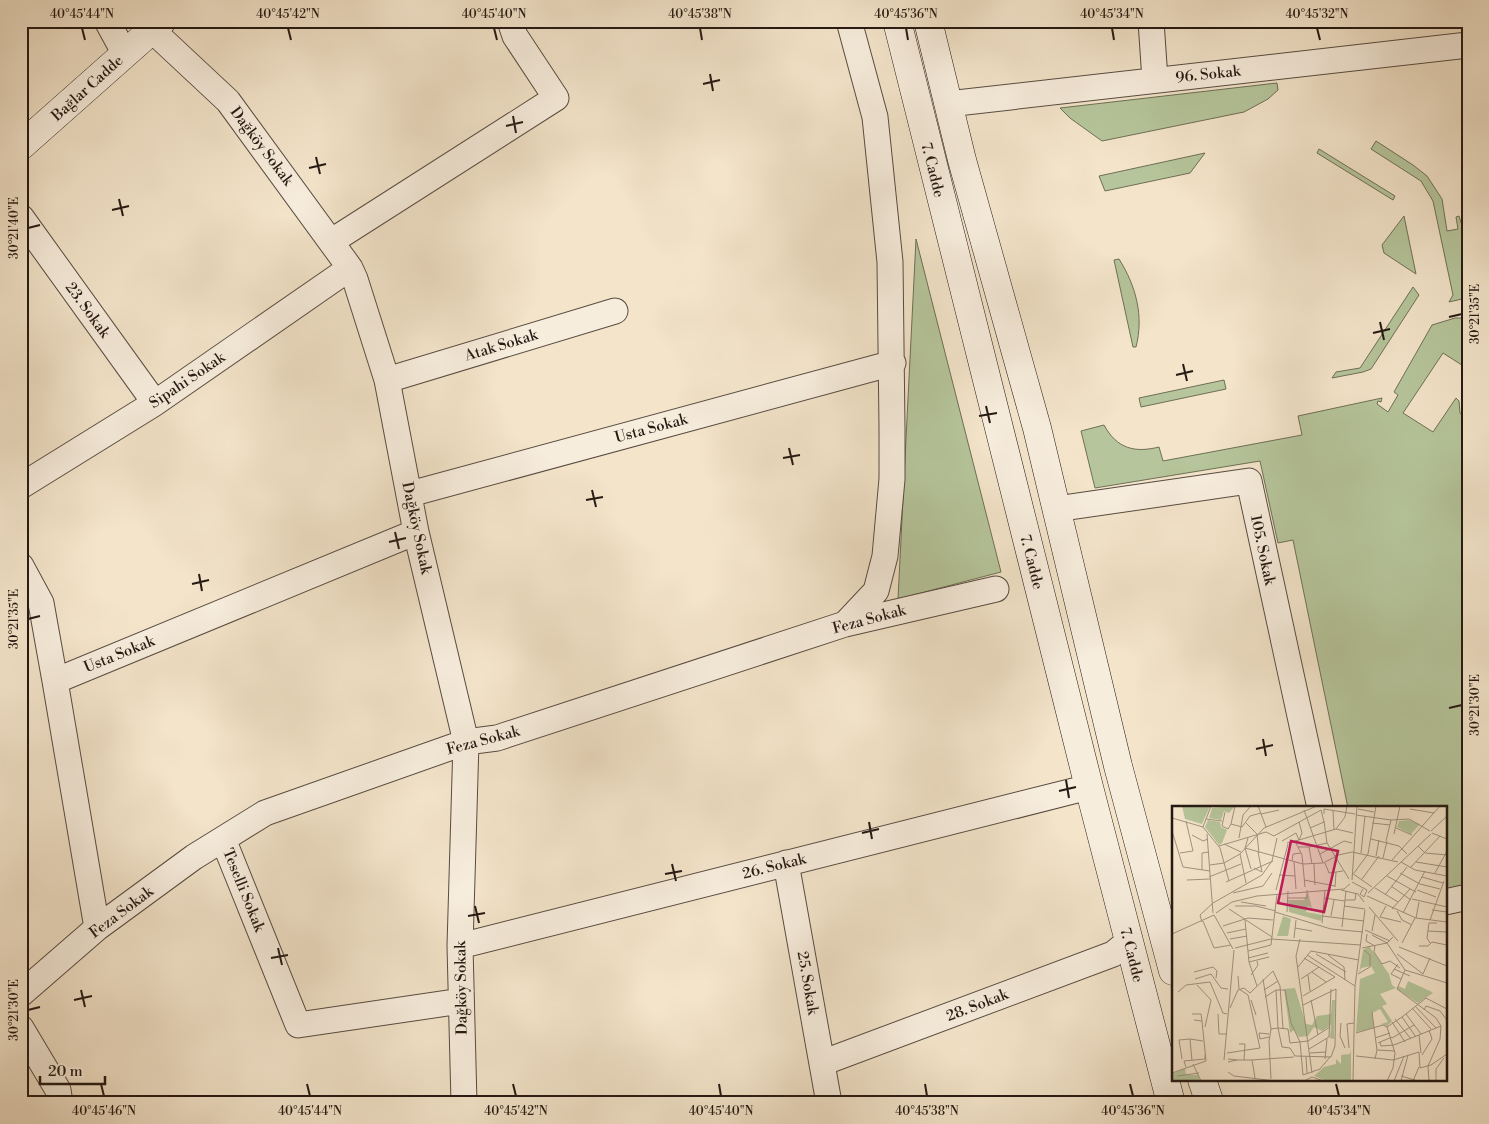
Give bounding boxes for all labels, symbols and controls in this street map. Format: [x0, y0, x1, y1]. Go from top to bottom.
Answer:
text: 40°45'44"N [50, 7, 114, 22]
text: 40°45'42"N [256, 7, 320, 22]
text: 40°45'40"N [462, 7, 526, 22]
text: 40°45'38"N [668, 7, 732, 22]
text: 40°45'36"N [874, 7, 938, 22]
text: 40°45'34"N [1080, 7, 1144, 22]
text: 40°45'32"N [1285, 7, 1349, 22]
street label: Bağlar Cadde [47, 51, 127, 126]
street label: 96. Sokak [1175, 62, 1243, 87]
street label: Dağköy Sokak [226, 103, 298, 190]
street label: 7. Cadde [917, 141, 949, 200]
text: 30°21'40"E [7, 197, 22, 259]
street label: 23. Sokak [61, 279, 115, 343]
text: 30°21'35"E [1468, 284, 1483, 344]
street label: Atak Sokak [461, 325, 541, 366]
street label: Sipahi Sokak [146, 347, 230, 413]
street label: Usta Sokak [613, 409, 691, 447]
street label: Dağköy Sokak [397, 480, 436, 577]
street label: 105. Sokak [1246, 513, 1279, 588]
street label: 7. Cadde [1016, 533, 1048, 592]
text: 30°21'35"E [7, 589, 22, 649]
street label: Feza Sokak [830, 600, 909, 638]
street label: Usta Sokak [81, 631, 158, 677]
text: 30°21'30"E [1468, 674, 1483, 736]
street label: Feza Sokak [444, 721, 523, 759]
inset map [1172, 806, 1446, 1082]
street label: Teselli Sokak [218, 846, 269, 936]
street label: 26. Sokak [740, 849, 809, 884]
street label: Feza Sokak [86, 882, 158, 943]
street label: 7. Cadde [1116, 926, 1148, 985]
street label: Dağköy Sokak [451, 940, 472, 1035]
street label: 25. Sokak [793, 950, 823, 1017]
text: 30°21'30"E [7, 979, 22, 1041]
street label: 28. Sokak [943, 985, 1012, 1026]
scale bar [40, 1054, 105, 1086]
text: 20 m [48, 1062, 83, 1081]
text: 40°45'46"N [72, 1104, 136, 1119]
text: 40°45'44"N [278, 1104, 342, 1119]
text: 40°45'42"N [484, 1104, 548, 1119]
text: 40°45'40"N [689, 1104, 753, 1119]
text: 40°45'38"N [895, 1104, 959, 1119]
text: 40°45'36"N [1101, 1104, 1165, 1119]
text: 40°45'34"N [1307, 1104, 1371, 1119]

